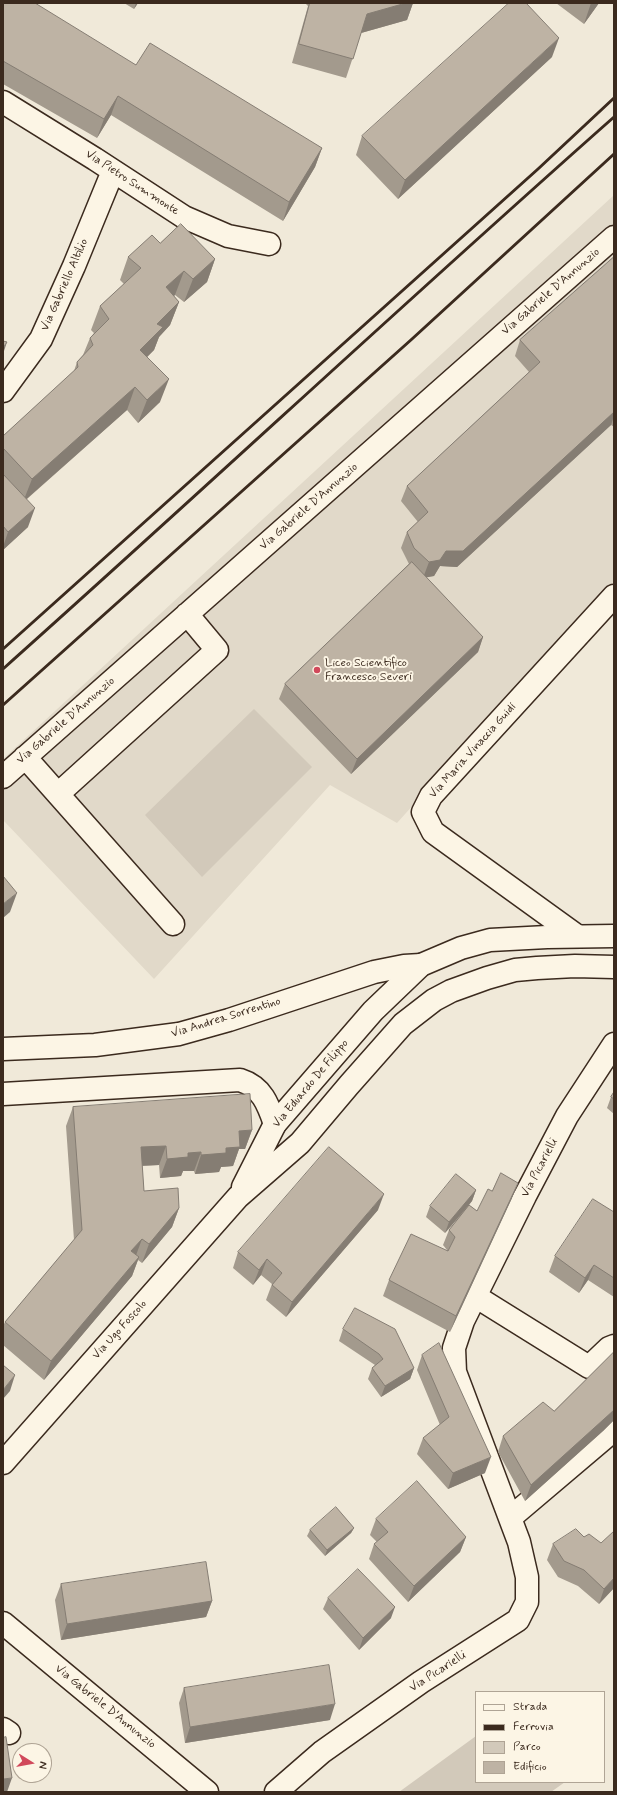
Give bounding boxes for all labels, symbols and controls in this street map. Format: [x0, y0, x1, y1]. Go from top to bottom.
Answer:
street label: Via Pietro Summonte [82, 147, 182, 219]
street label: Via Gabriello Altilio [38, 237, 92, 333]
street label: Via Gabriele D'Annunzio [499, 245, 603, 339]
street label: Via Gabriele D'Annunzio [257, 460, 361, 554]
place label: Liceo Scientifico Francesco Severi [325, 656, 412, 684]
marker: Liceo Scientifico Francesco Severi [312, 665, 322, 675]
street label: Via Gabriele D'Annunzio [14, 674, 118, 768]
street label: Via Maria Vinaccia Guidi [426, 700, 520, 802]
street label: Via Andrea Sorrentino [170, 994, 282, 1042]
street label: Via Eduardo De Filippo [270, 1037, 352, 1131]
street label: Via Picarielli [518, 1136, 562, 1200]
street label: Via Ugo Foscolo [90, 1297, 150, 1363]
street label: Via Picarielli [407, 1648, 469, 1696]
street label: Via Gabriele D'Annunzio [52, 1662, 158, 1752]
legend [475, 1691, 605, 1783]
text: Strada [513, 1699, 547, 1715]
text: Ferrovia [513, 1719, 554, 1735]
text: Parco [513, 1739, 541, 1755]
north arrow [12, 1743, 52, 1783]
text: Edificio [513, 1759, 547, 1775]
text: N [35, 1760, 50, 1770]

